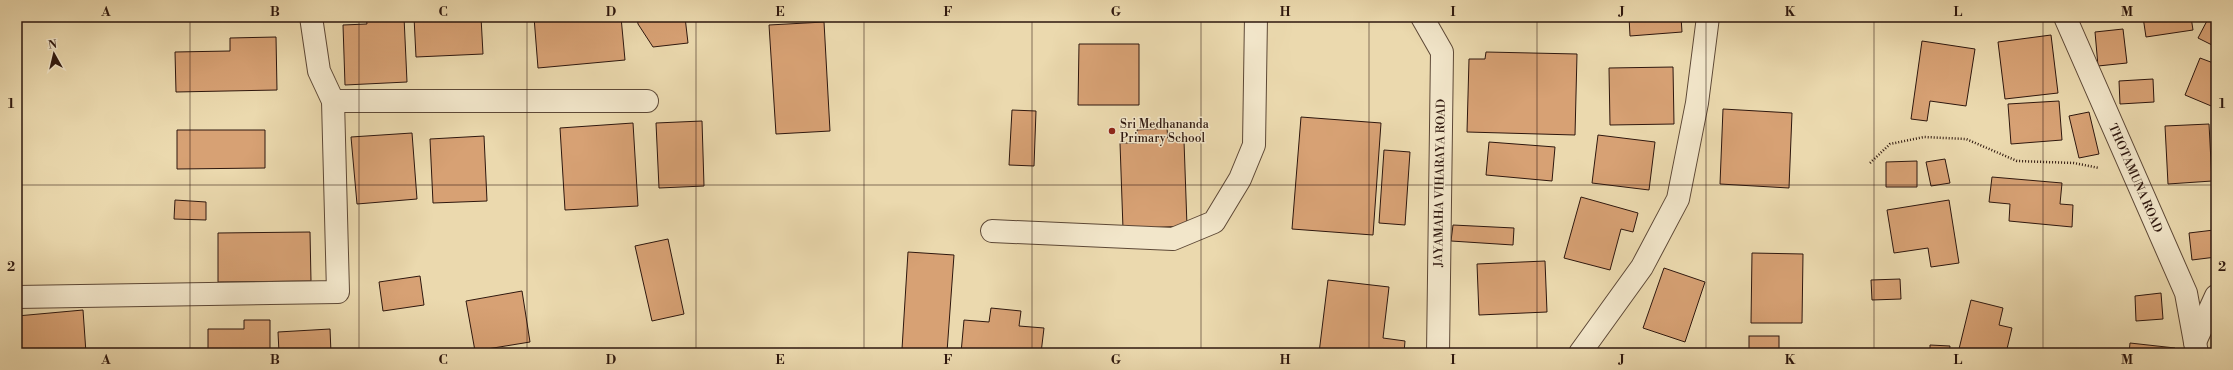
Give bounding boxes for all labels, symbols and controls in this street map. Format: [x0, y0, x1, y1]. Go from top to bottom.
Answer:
text: A [100, 4, 111, 20]
text: B [270, 4, 280, 20]
text: C [438, 4, 448, 20]
text: D [606, 4, 616, 20]
text: E [775, 4, 785, 20]
text: F [943, 4, 953, 20]
text: G [1111, 4, 1122, 20]
text: H [1280, 4, 1291, 20]
text: I [1450, 4, 1456, 20]
text: J [1617, 4, 1625, 20]
text: K [1785, 4, 1796, 20]
text: L [1954, 4, 1963, 20]
text: M [2121, 4, 2133, 20]
north arrow [34, 34, 74, 74]
text: N [47, 38, 58, 53]
text: 1 [8, 96, 15, 112]
text: 1 [2219, 96, 2226, 112]
street label: JAYAMAHA VIHARAYA ROAD [1431, 99, 1449, 268]
place label: Sri Medhananda Primary School [1120, 117, 1210, 146]
street label: THOTAMUNA ROAD [2105, 121, 2166, 235]
marker: Sri Medhananda Primary School [1107, 126, 1117, 136]
text: 2 [7, 259, 15, 275]
text: 2 [2218, 259, 2226, 275]
text: A [100, 352, 111, 368]
text: B [270, 352, 280, 368]
text: C [438, 352, 448, 368]
text: D [606, 352, 616, 368]
text: E [775, 352, 785, 368]
text: F [943, 352, 953, 368]
text: G [1111, 352, 1122, 368]
text: H [1280, 352, 1291, 368]
text: I [1450, 352, 1456, 368]
text: J [1617, 352, 1625, 368]
text: K [1785, 352, 1796, 368]
text: L [1954, 352, 1963, 368]
text: M [2121, 352, 2133, 368]

